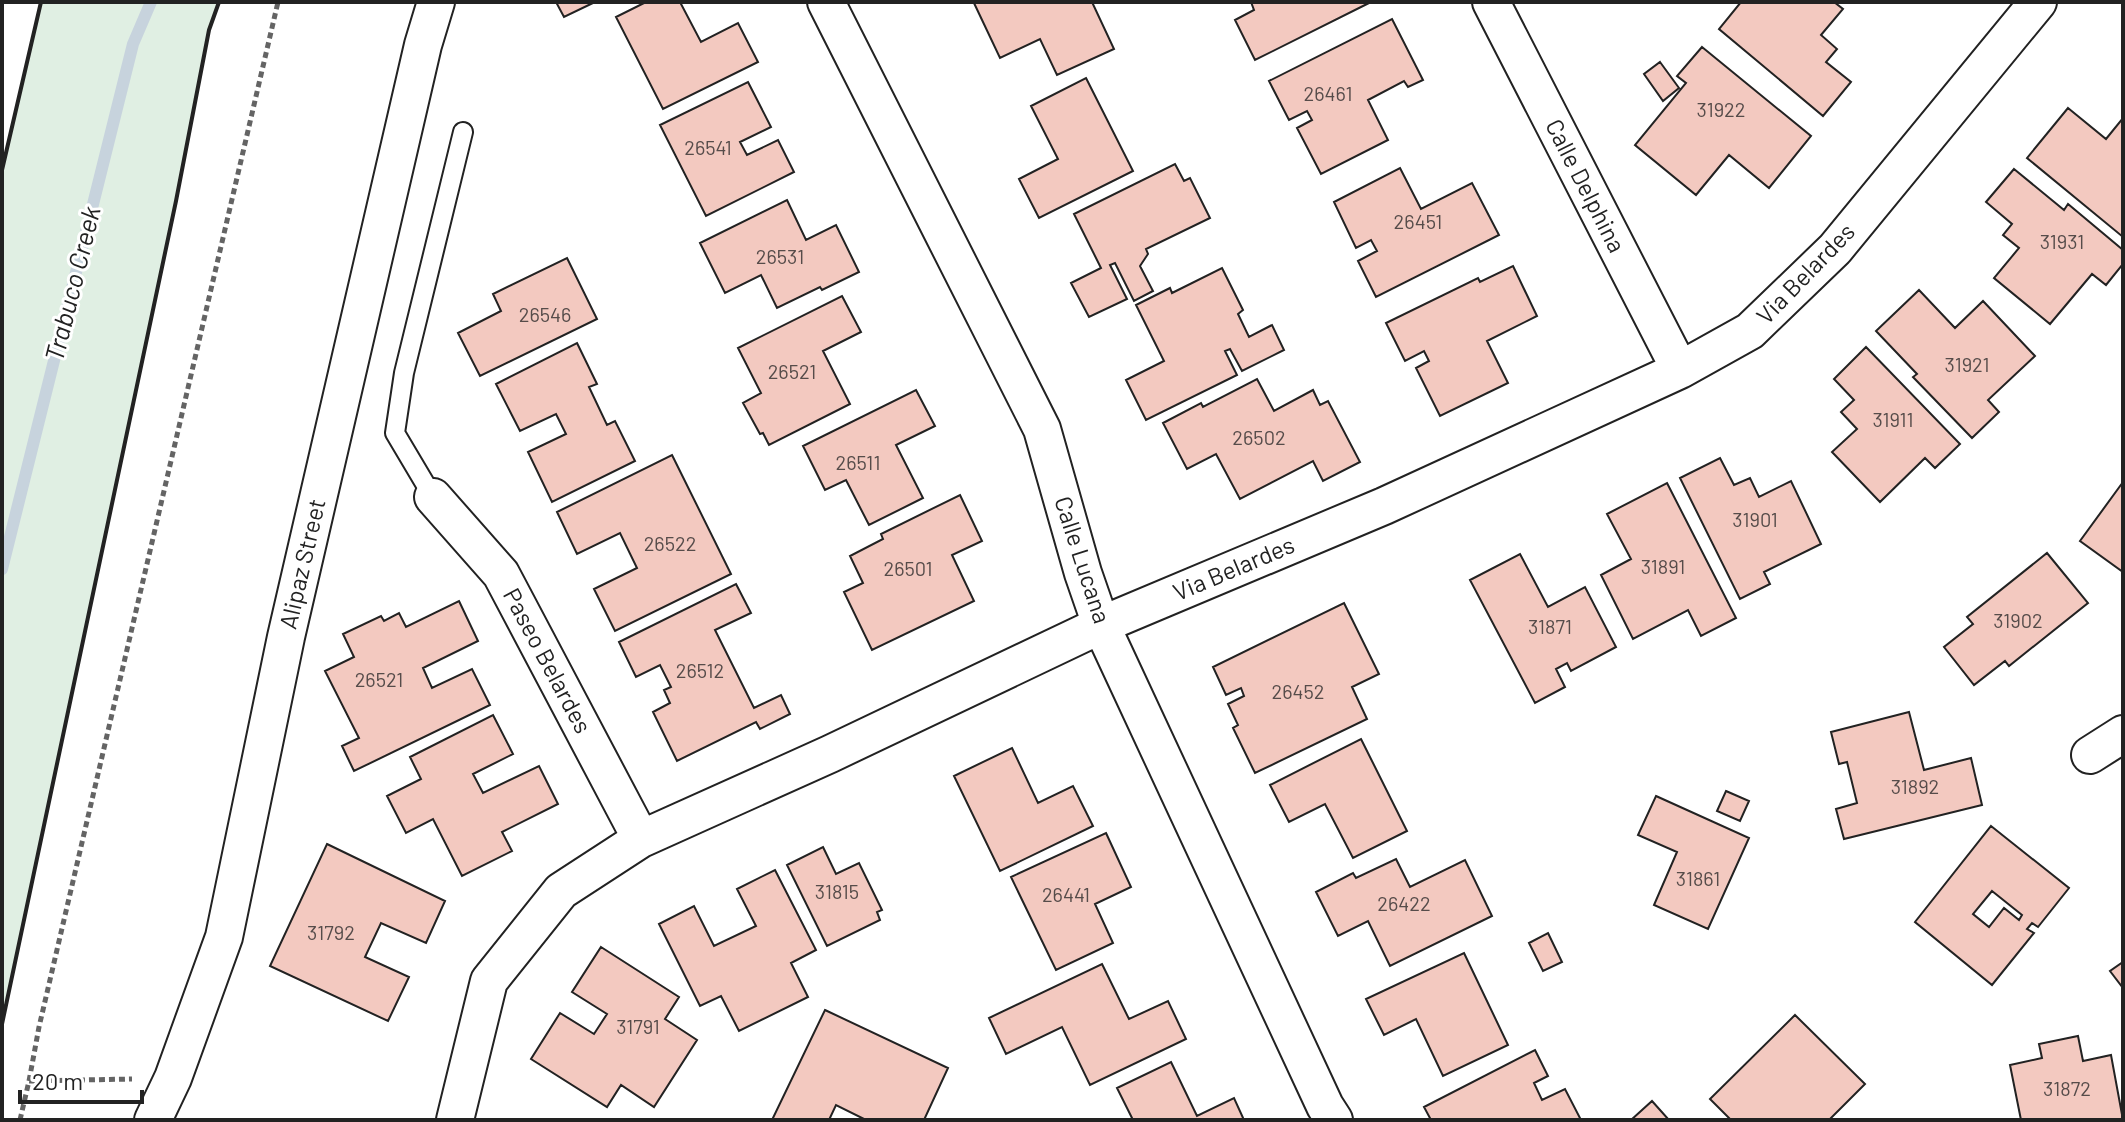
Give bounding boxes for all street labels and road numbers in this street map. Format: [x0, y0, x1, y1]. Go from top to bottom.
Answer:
street label: Calle Delphina [1540, 114, 1632, 257]
street label: Via Belardes [1750, 217, 1860, 329]
street label: Calle Lucana [1049, 492, 1118, 627]
street label: Alipaz Street [272, 496, 331, 632]
street label: Via Belardes [1168, 529, 1298, 606]
street label: Paseo Belardes [498, 583, 599, 738]

